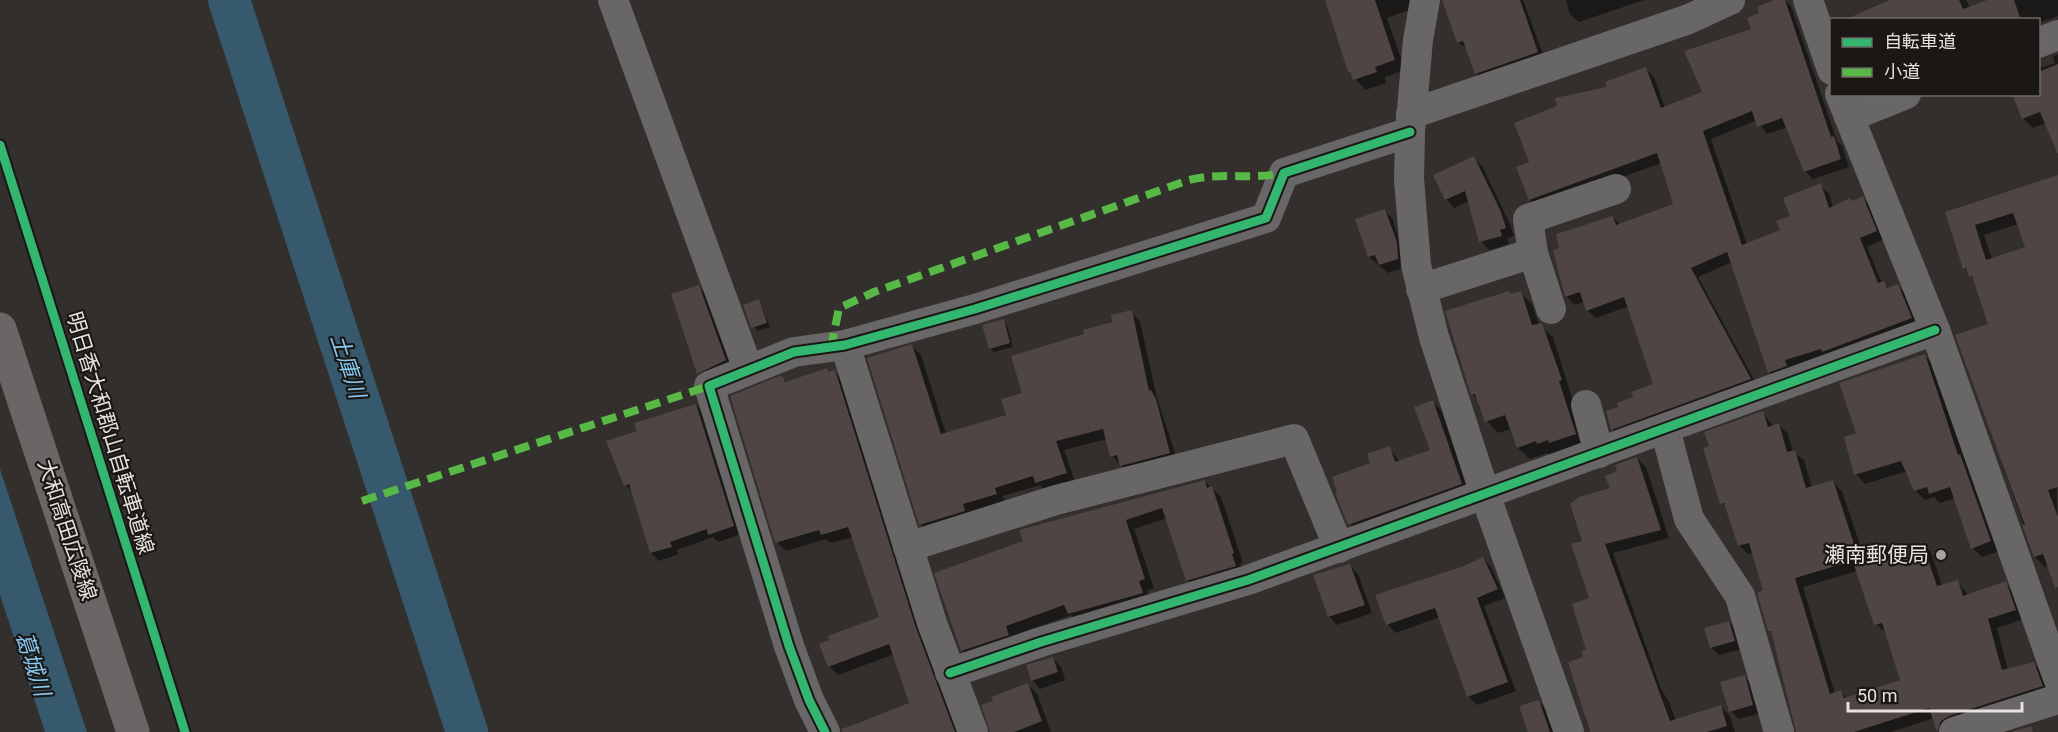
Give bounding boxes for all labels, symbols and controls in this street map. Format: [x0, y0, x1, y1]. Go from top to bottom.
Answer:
legend [1830, 18, 2040, 96]
text: 自転車道 [1884, 31, 1956, 52]
text: 小道 [1884, 61, 1920, 82]
street label: 明日香大和郡山自転車道線 [62, 309, 158, 557]
water label: 土庫川 [326, 331, 371, 403]
street label: 大和高田広陵線 [33, 456, 101, 604]
place label: 瀬南郵便局 [1824, 543, 1929, 567]
marker: 瀬南郵便局 [1934, 548, 1948, 562]
water label: 葛城川 [11, 629, 56, 701]
scale bar [1848, 675, 2022, 713]
text: 50 m [1857, 685, 1897, 706]

